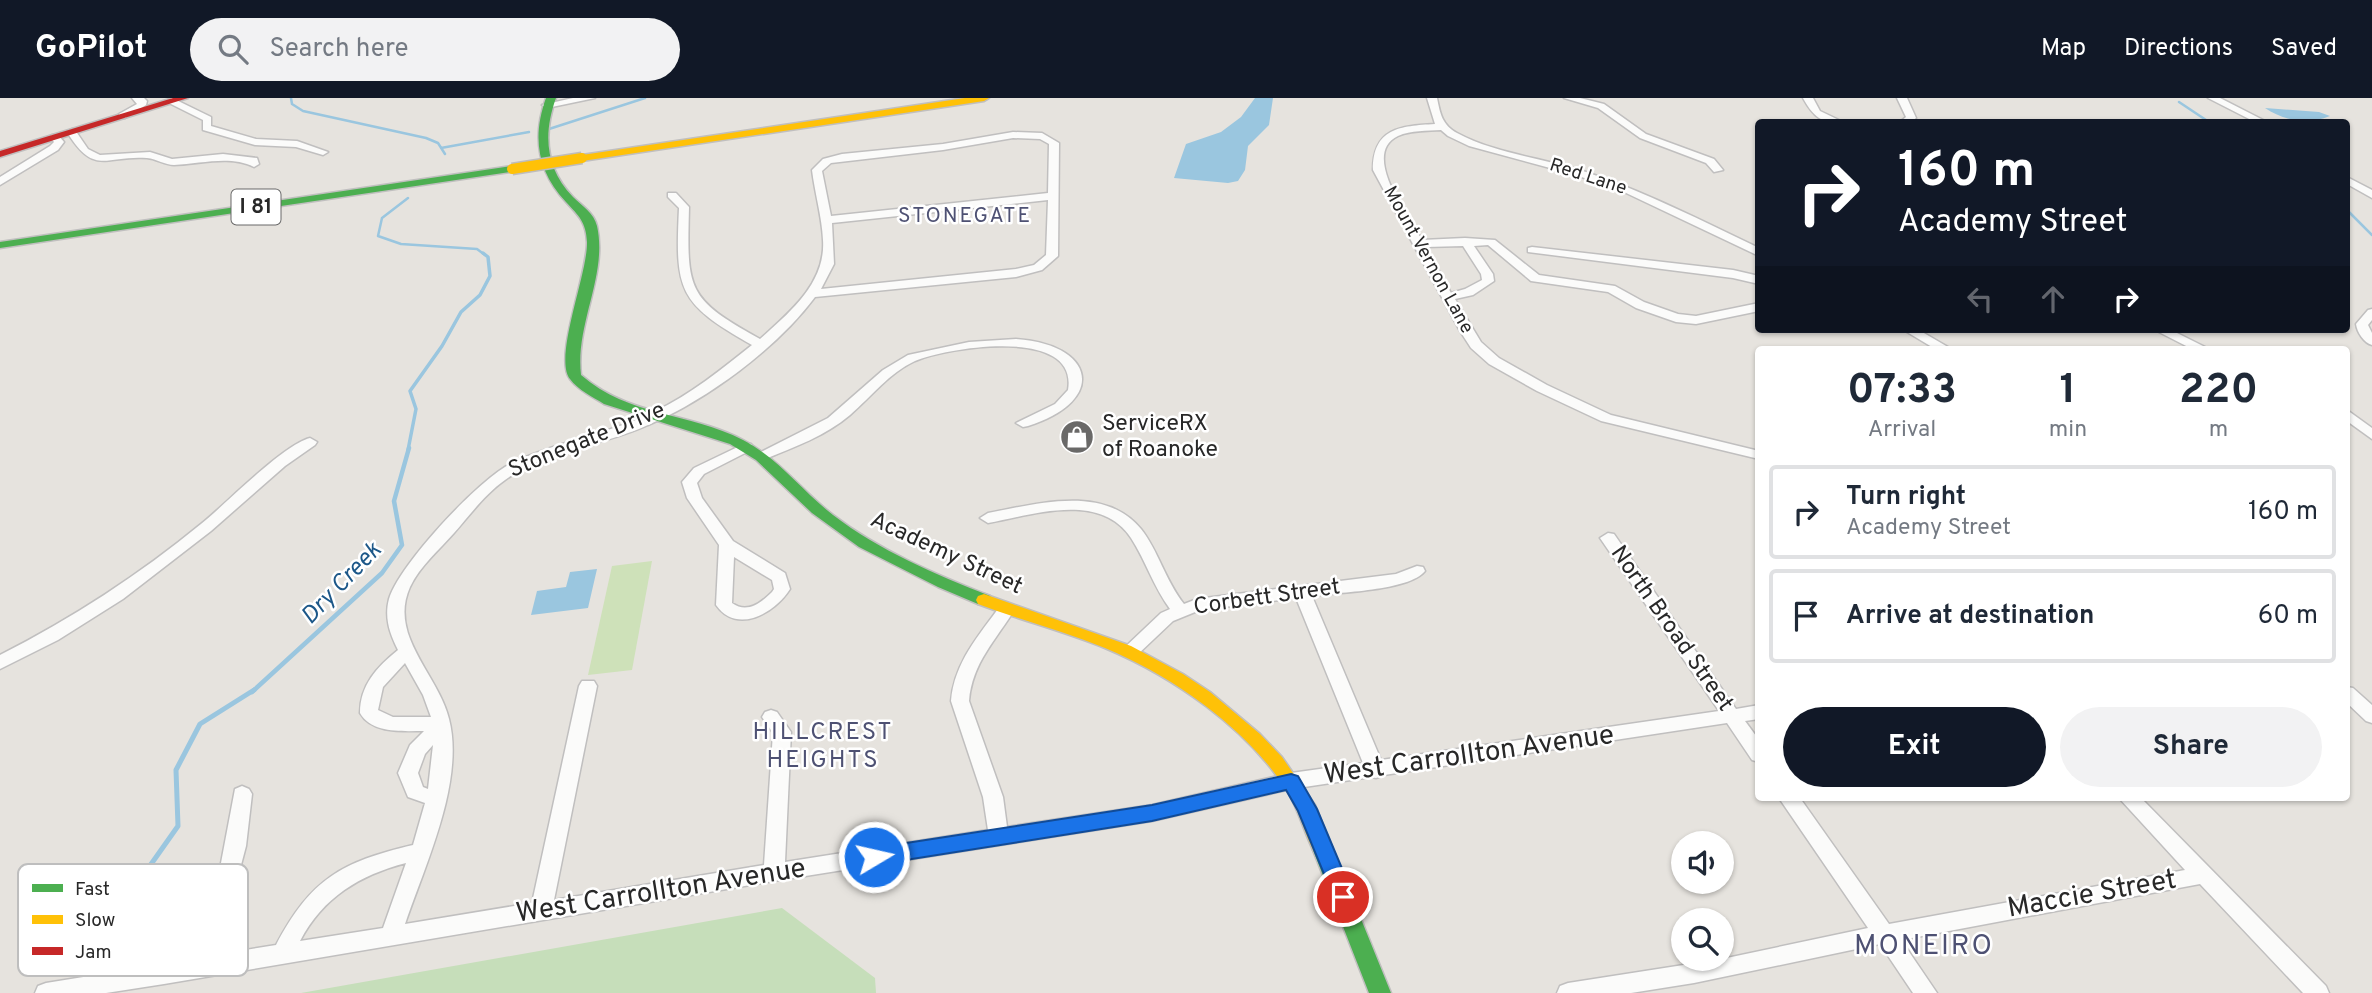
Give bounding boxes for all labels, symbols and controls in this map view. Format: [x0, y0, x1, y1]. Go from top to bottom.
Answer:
search box [190, 18, 680, 81]
text: GoPilot [35, 28, 148, 70]
icon: search [214, 30, 252, 68]
text: Search here [270, 33, 408, 66]
text: Map [2041, 34, 2086, 64]
text: Directions [2124, 34, 2233, 64]
text: Saved [2271, 34, 2337, 64]
text: 160 m [1898, 142, 2035, 204]
icon: right [1783, 147, 1874, 238]
street label: Red Lane [1546, 153, 1630, 201]
street label: Mount Vernon Lane [1377, 182, 1479, 338]
road number: I 81 [232, 190, 280, 224]
district label: STONEGATE [898, 203, 1032, 230]
text: Academy Street [1898, 203, 2128, 243]
icon: left [1961, 280, 1999, 318]
icon: ahead [2034, 280, 2072, 318]
icon: right [2107, 280, 2145, 318]
text: 07:33 [1847, 365, 1957, 418]
text: 1 [2060, 365, 2076, 418]
text: 220 [2179, 365, 2258, 418]
street label: Stonegate Drive [504, 396, 670, 486]
place label: ServiceRX of Roanoke [1102, 410, 1218, 465]
text: Arrival [1868, 416, 1936, 445]
text: min [2049, 416, 2087, 445]
text: m [2209, 416, 2228, 445]
shop icon: ServiceRX of Roanoke [1058, 418, 1096, 456]
text: Turn right [1846, 481, 1966, 514]
icon: right [1787, 493, 1825, 531]
text: 160 m [2248, 496, 2318, 529]
street label: Academy Street [865, 506, 1027, 602]
text: Academy Street [1846, 514, 2011, 543]
water label: Dry Creek [295, 536, 389, 632]
street label: North Broad Street [1603, 541, 1739, 717]
street label: Corbett Street [1192, 573, 1342, 623]
icon: arrive [1787, 597, 1825, 635]
text: Arrive at destination [1846, 600, 2094, 633]
text: 60 m [2258, 600, 2318, 633]
button: Exit [1783, 707, 2046, 787]
button: Share [2060, 707, 2322, 787]
district label: HILLCREST HEIGHTS [752, 718, 894, 776]
street label: West Carrollton Avenue [1322, 718, 1616, 794]
position arrow [837, 820, 911, 894]
map controls [1671, 831, 1734, 971]
button: sound [1671, 831, 1734, 894]
street label: West Carrollton Avenue [514, 851, 808, 933]
street label: Maccie Street [2005, 862, 2179, 928]
legend [18, 864, 248, 976]
pin [1313, 867, 1373, 927]
text: Fast [75, 878, 110, 902]
icon: arrive [1324, 878, 1362, 916]
button: search [1671, 908, 1734, 971]
text: Slow [75, 909, 115, 933]
district label: MONEIRO [1854, 929, 1994, 965]
text: Jam [75, 941, 112, 965]

